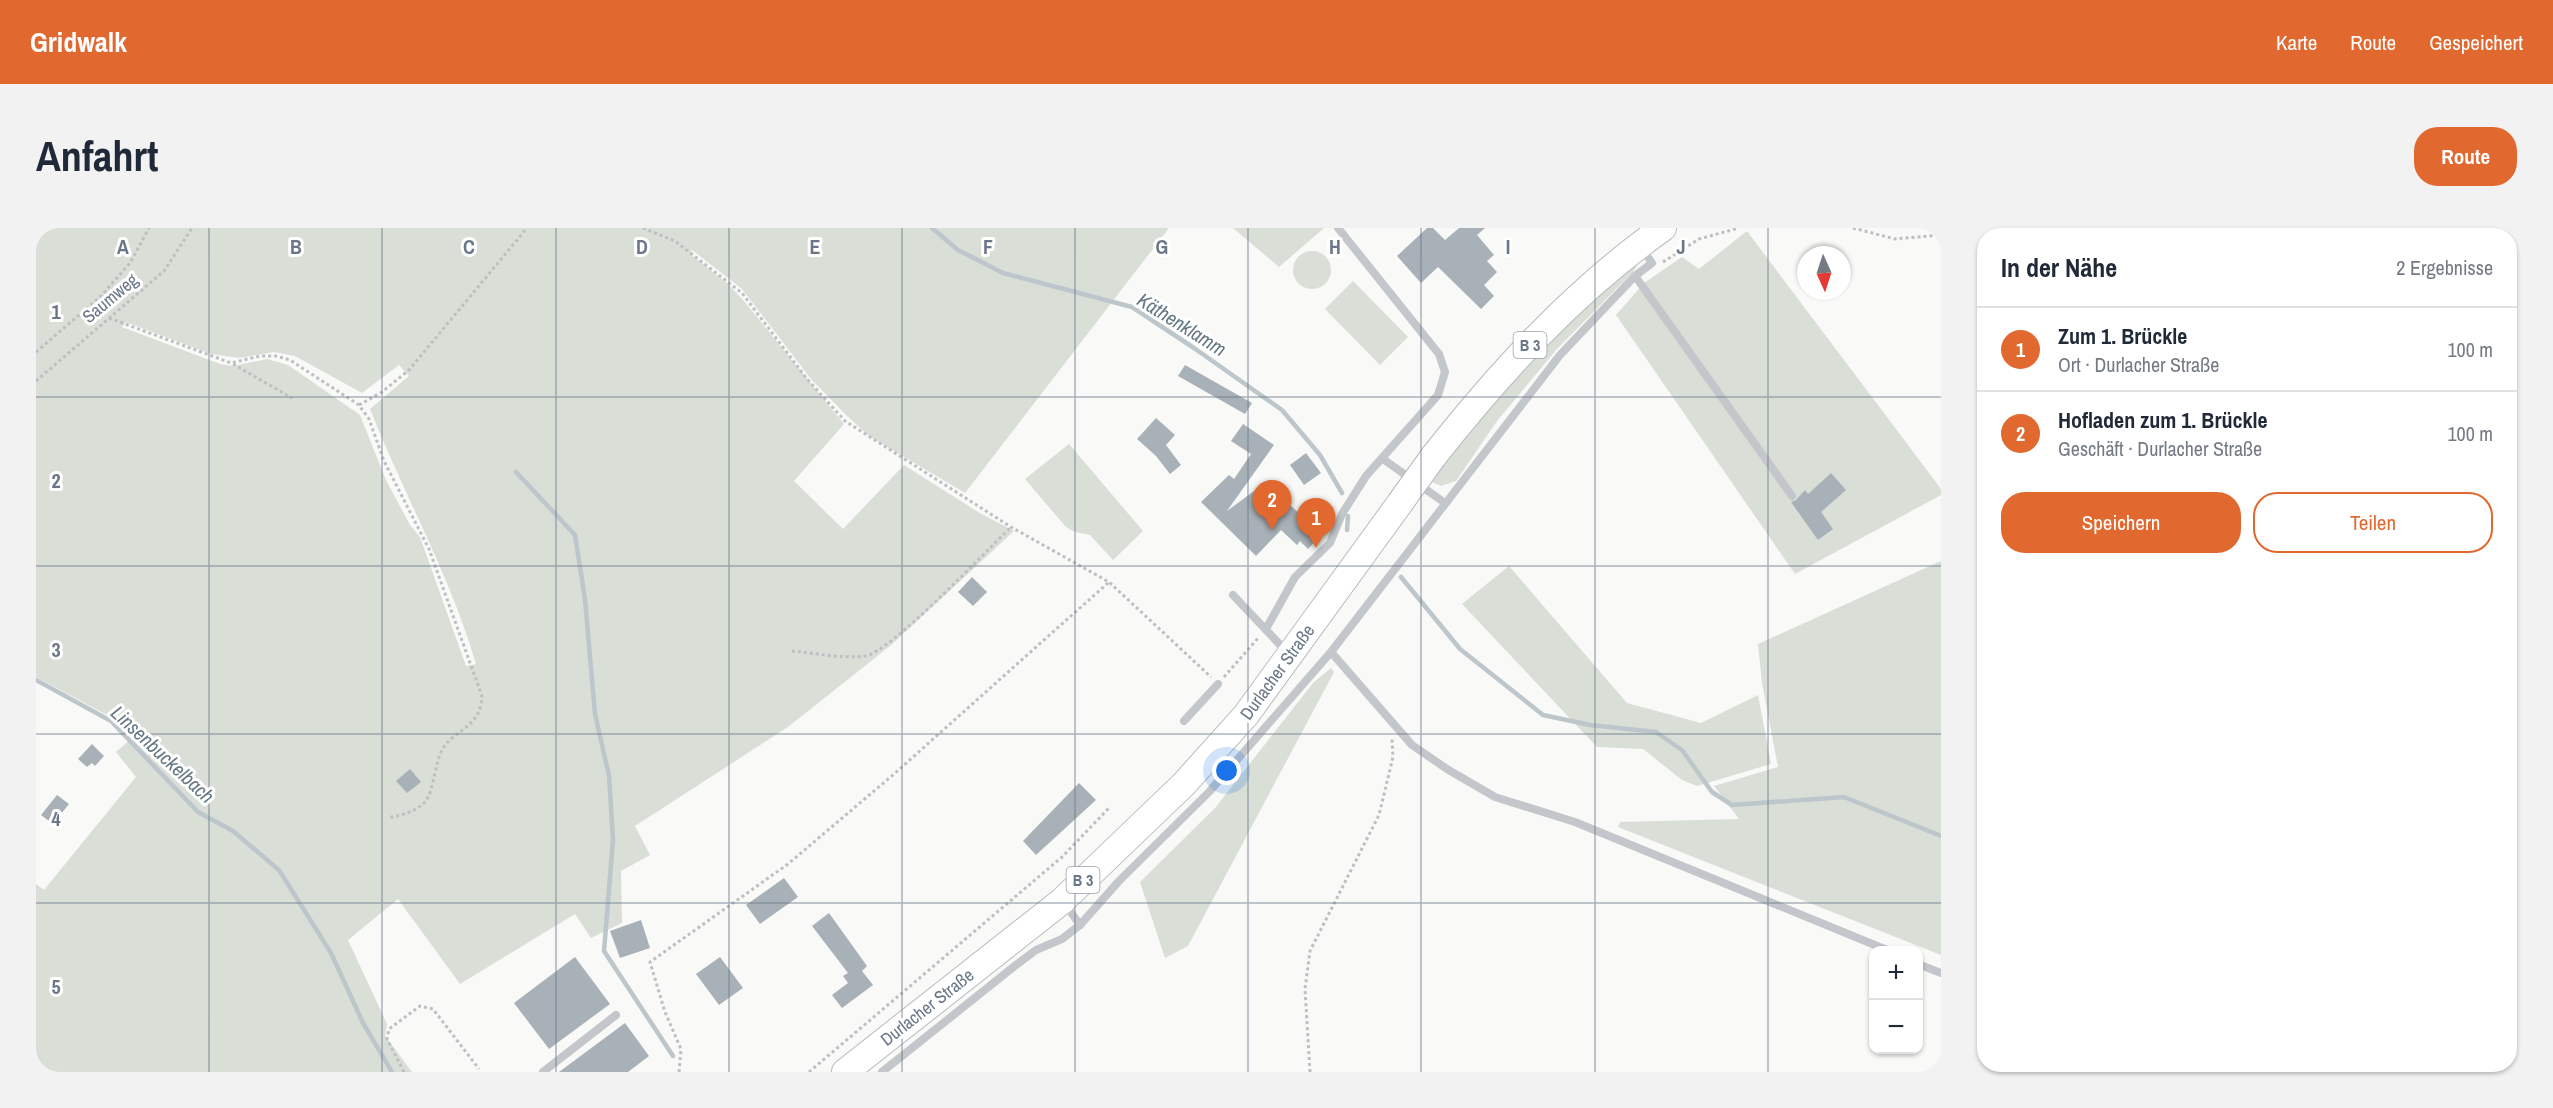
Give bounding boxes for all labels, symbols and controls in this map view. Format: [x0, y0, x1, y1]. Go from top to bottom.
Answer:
text: Gridwalk [30, 23, 127, 61]
text: Karte [2276, 28, 2317, 57]
text: Route [2350, 28, 2396, 57]
text: Gespeichert [2429, 28, 2523, 57]
button: Route [2414, 127, 2517, 186]
text: Anfahrt [36, 128, 158, 184]
text: A [117, 233, 129, 260]
text: B [290, 233, 302, 260]
text: C [463, 233, 475, 260]
text: D [636, 233, 648, 260]
text: E [810, 233, 821, 260]
text: F [983, 233, 993, 260]
text: G [1156, 233, 1168, 260]
text: H [1329, 233, 1341, 260]
text: I [1506, 233, 1510, 260]
text: J [1676, 233, 1686, 260]
north arrow [1797, 246, 1851, 300]
text: In der Nähe [2001, 250, 2117, 285]
text: 2 Ergebnisse [2396, 254, 2493, 281]
street label: Saumweg [77, 267, 144, 329]
water label: Käthenklamm [1132, 286, 1232, 362]
text: 1 [51, 298, 61, 325]
text: Zum 1. Brückle [2058, 321, 2187, 351]
road number: B 3 [1514, 332, 1546, 358]
text: 1 [2016, 336, 2025, 363]
text: 100 m [2447, 336, 2493, 363]
text: Ort · Durlacher Straße [2058, 351, 2219, 378]
text: Hofladen zum 1. Brückle [2058, 405, 2268, 435]
text: 2 [2016, 420, 2025, 447]
text: 100 m [2447, 420, 2493, 447]
text: Geschäft · Durlacher Straße [2058, 435, 2262, 462]
text: 2 [51, 467, 61, 494]
pin: 2 [1252, 480, 1292, 530]
button: Speichern [2001, 492, 2241, 553]
button: Teilen [2253, 492, 2493, 553]
pin: 1 [1296, 498, 1336, 548]
street label: Durlacher Straße [1234, 619, 1320, 725]
text: 3 [51, 636, 61, 663]
water label: Linsenbuckelbach [105, 699, 221, 809]
your location [1212, 756, 1241, 785]
text: 4 [51, 805, 61, 832]
road number: B 3 [1066, 867, 1100, 893]
map controls [1869, 946, 1923, 1054]
button: + [1869, 946, 1923, 1000]
street label: Durlacher Straße [875, 963, 979, 1051]
text: 5 [51, 973, 61, 1000]
button: − [1869, 1000, 1923, 1054]

